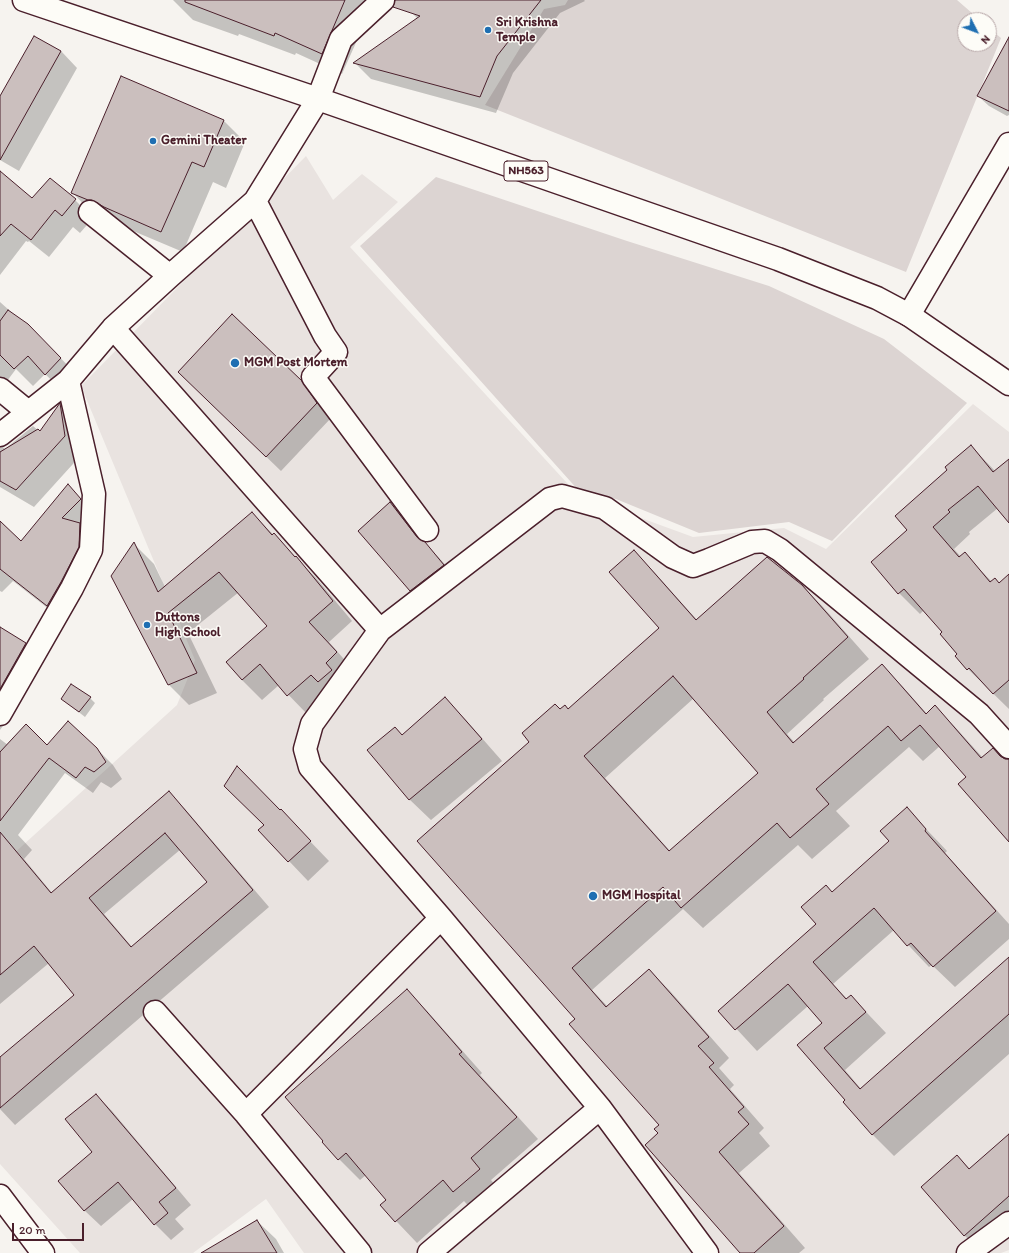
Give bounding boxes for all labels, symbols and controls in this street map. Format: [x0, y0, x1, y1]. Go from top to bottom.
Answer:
north arrow [957, 12, 997, 52]
place label: Sri Krishna Temple [496, 15, 558, 46]
marker: Sri Krishna Temple [483, 25, 493, 35]
text: N [978, 33, 993, 47]
place label: Gemini Theater [161, 133, 247, 149]
marker: Gemini Theater [148, 136, 158, 146]
road number: NH563 [504, 161, 548, 181]
place label: MGM Post Mortem [244, 355, 348, 371]
marker: MGM Post Mortem [229, 357, 241, 369]
place label: Duttons High School [155, 610, 221, 641]
marker: Duttons High School [142, 620, 152, 630]
place label: MGM Hospital [602, 888, 681, 904]
marker: MGM Hospital [587, 890, 599, 902]
scale bar [14, 1215, 86, 1241]
text: 20 m [19, 1223, 46, 1237]

